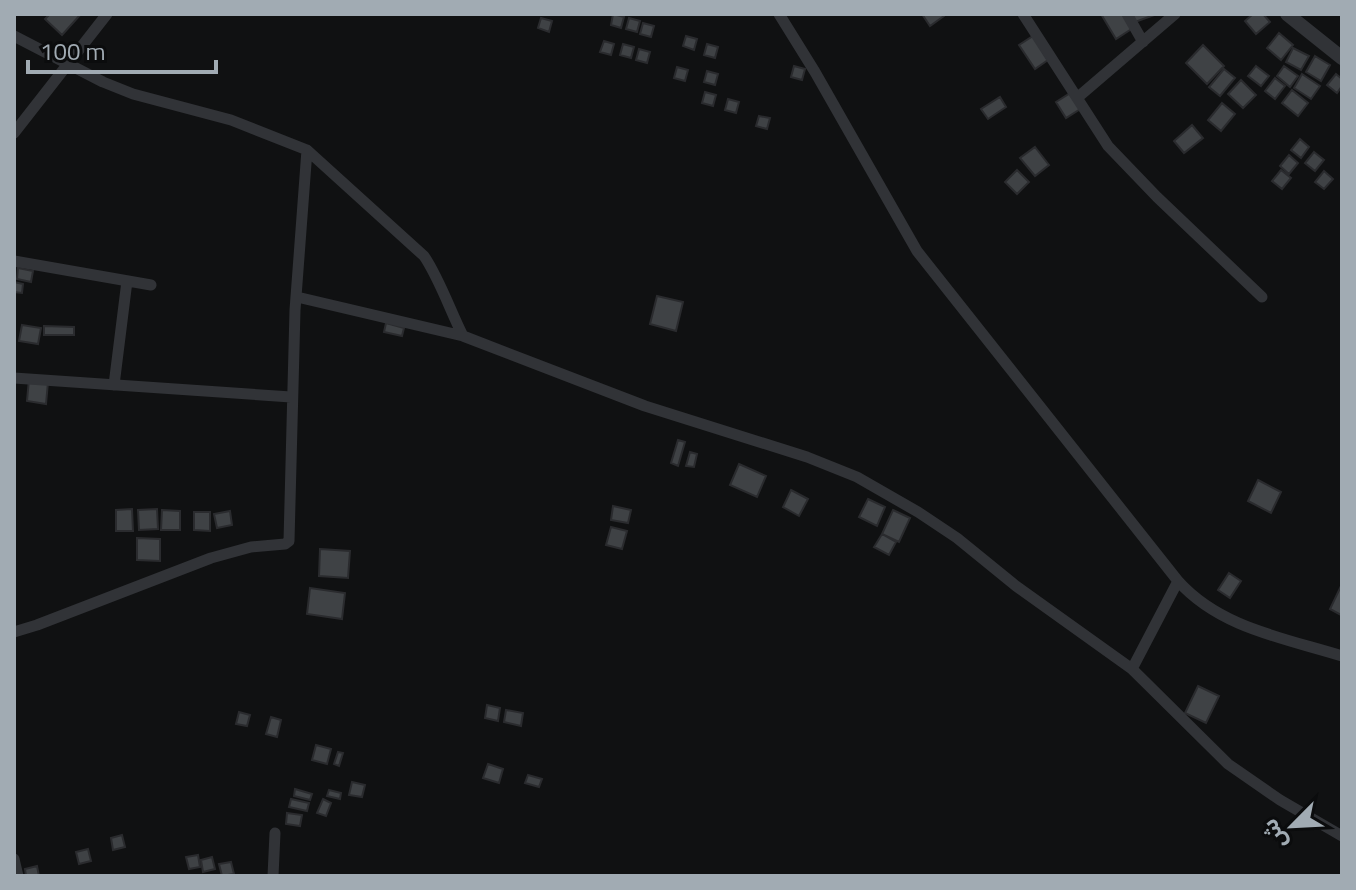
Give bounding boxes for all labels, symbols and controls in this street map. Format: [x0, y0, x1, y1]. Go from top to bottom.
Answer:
scale bar [28, 24, 216, 74]
text: 100 m [40, 33, 106, 69]
north arrow [1252, 786, 1332, 866]
text: ش [1252, 813, 1295, 855]

